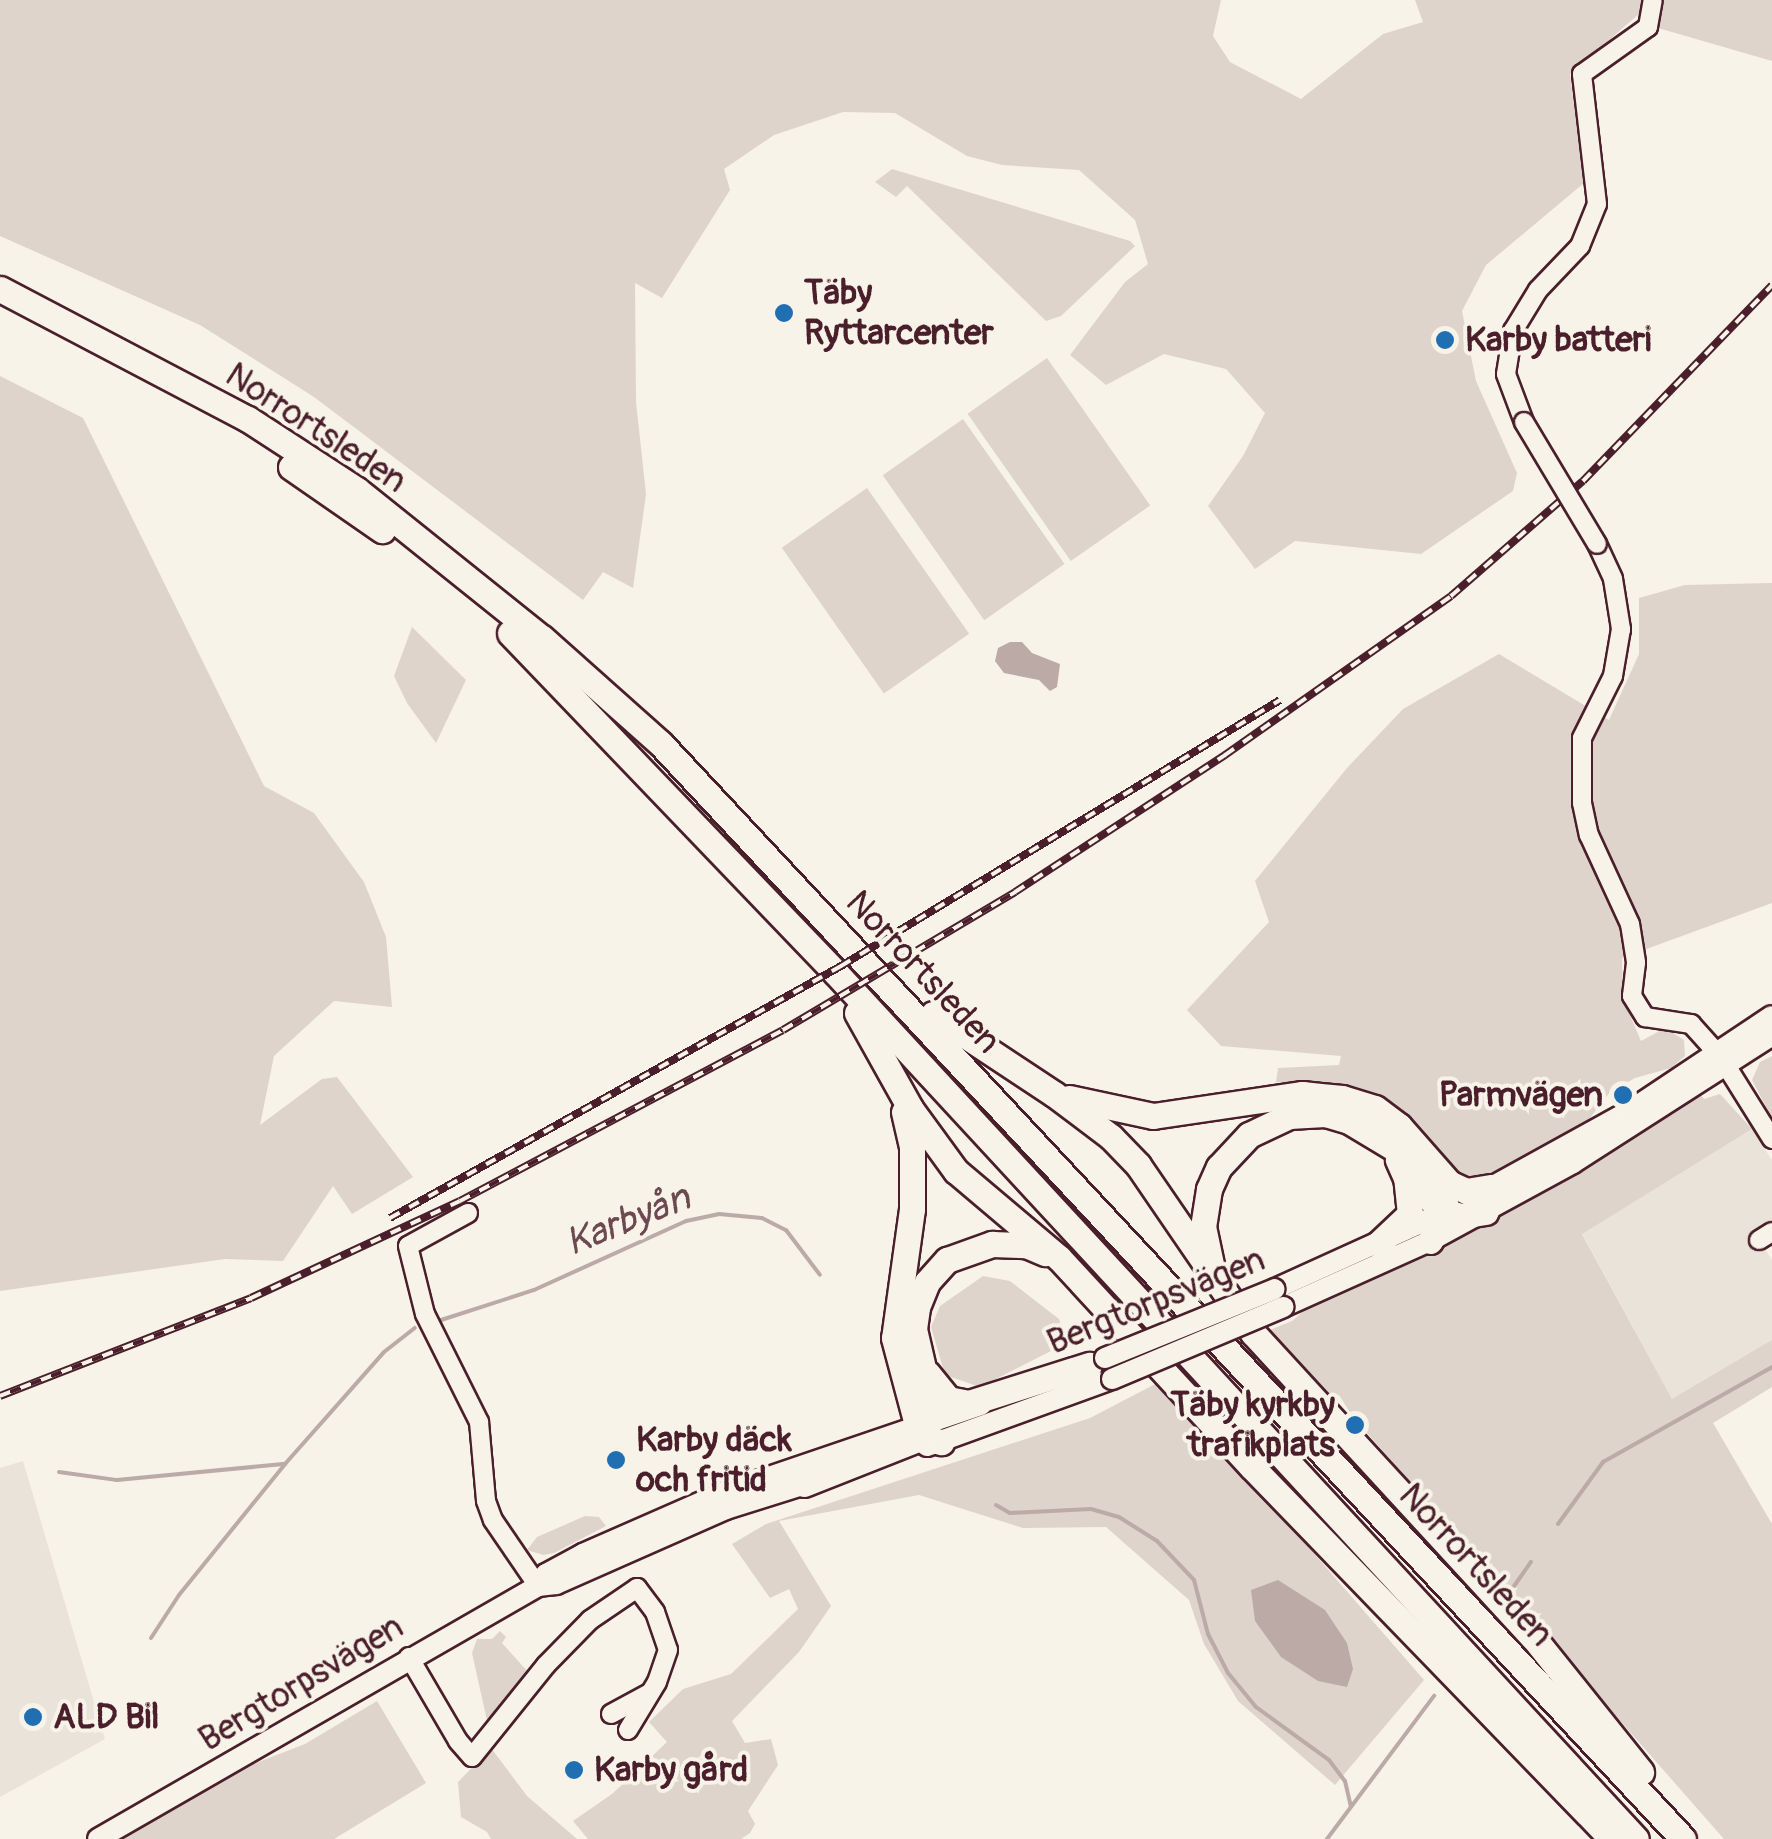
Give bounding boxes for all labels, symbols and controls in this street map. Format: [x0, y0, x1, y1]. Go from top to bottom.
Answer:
place label: Täby Ryttarcenter [804, 272, 994, 354]
marker: Täby Ryttarcenter [773, 302, 795, 324]
place label: Karby batteri [1465, 319, 1651, 361]
marker: Karby batteri [1434, 329, 1456, 351]
street label: Norrortsleden [218, 354, 414, 502]
street label: Norrortsleden [837, 882, 1009, 1062]
place label: Parmvägen [1439, 1074, 1603, 1116]
marker: Parmvägen [1612, 1084, 1634, 1106]
water label: Karbyån [559, 1175, 697, 1267]
street label: Bergtorpsvägen [1041, 1238, 1271, 1364]
place label: Täby kyrkby trafikplats [1170, 1384, 1335, 1466]
marker: Täby kyrkby trafikplats [1344, 1414, 1366, 1436]
place label: Karby däck och fritid [636, 1419, 792, 1501]
marker: Karby däck och fritid [605, 1449, 627, 1471]
street label: Norrortsleden [1390, 1475, 1562, 1655]
street label: Bergtorpsvägen [191, 1605, 411, 1761]
place label: ALD Bil [53, 1696, 159, 1738]
marker: ALD Bil [22, 1706, 44, 1728]
place label: Karby gård [594, 1749, 748, 1791]
marker: Karby gård [563, 1759, 585, 1781]

